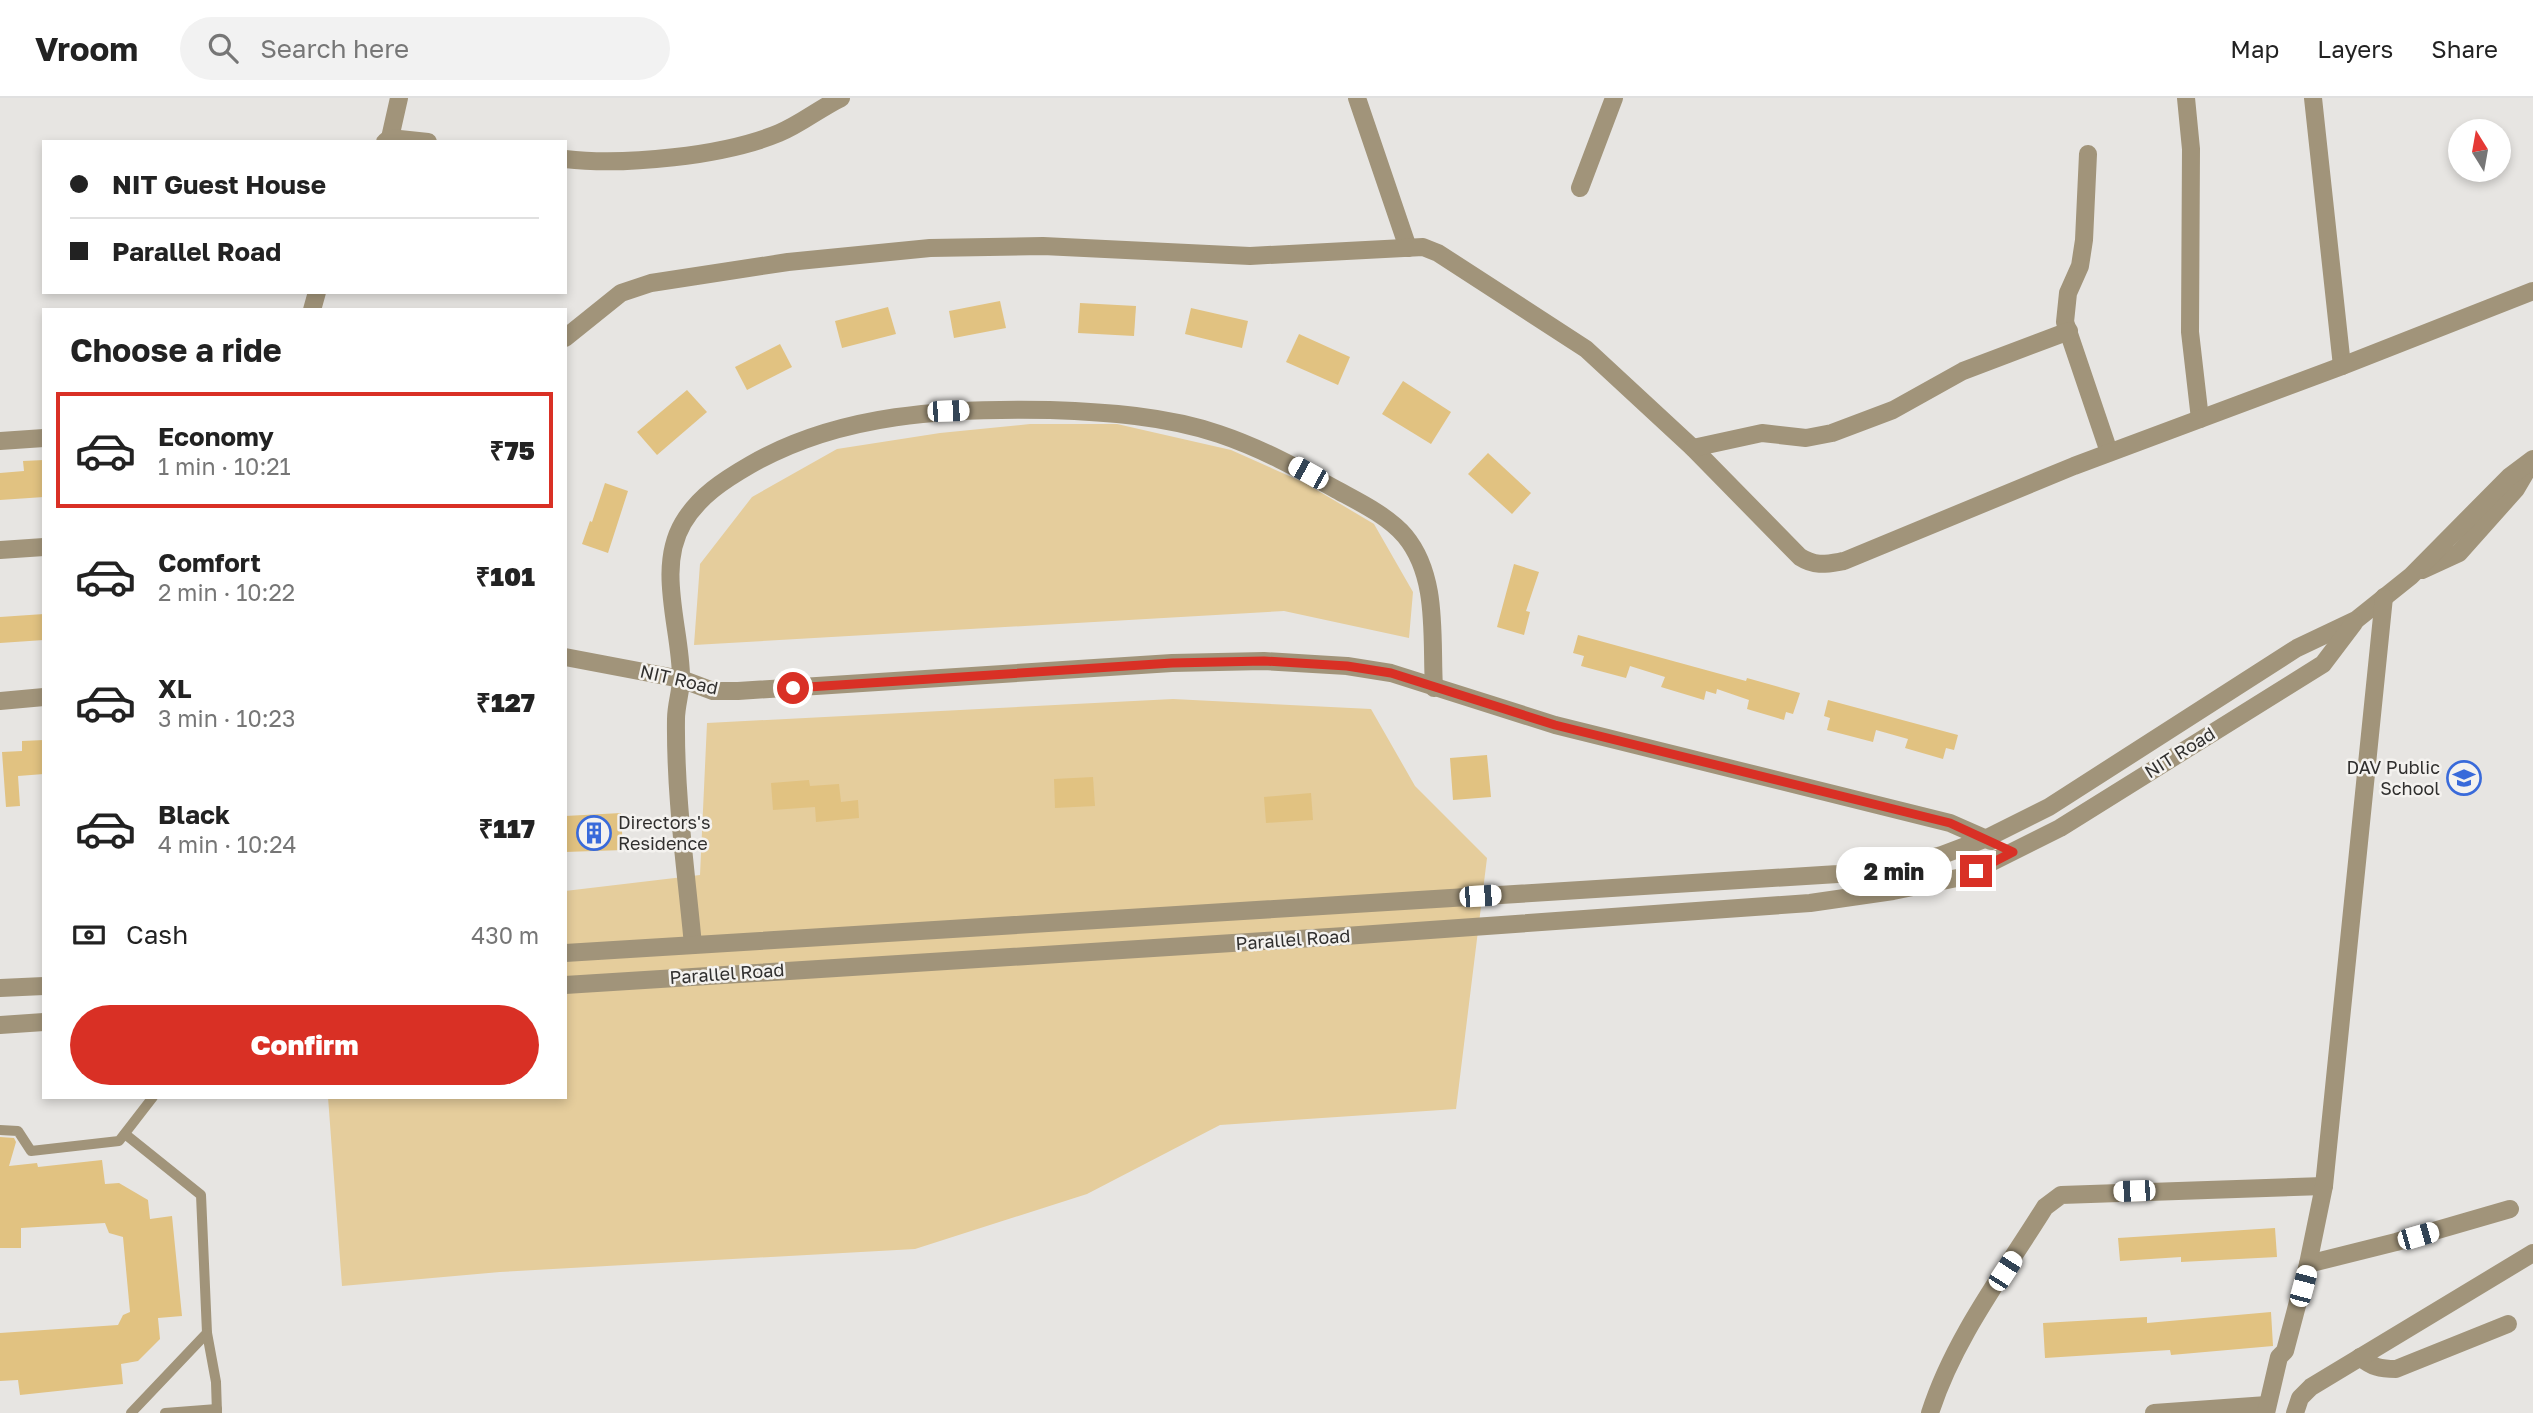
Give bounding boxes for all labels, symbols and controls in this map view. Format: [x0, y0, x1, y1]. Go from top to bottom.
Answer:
search box [180, 17, 670, 80]
text: Vroom [35, 29, 138, 68]
icon: search [204, 29, 242, 67]
text: Search here [260, 33, 409, 64]
text: Map [2230, 34, 2279, 63]
text: Layers [2317, 34, 2393, 63]
text: Share [2431, 34, 2498, 63]
north arrow [2448, 119, 2511, 182]
map controls [2448, 119, 2511, 182]
text: NIT Guest House [112, 169, 326, 200]
text: Parallel Road [112, 236, 281, 267]
text: Choose a ride [70, 331, 282, 369]
car [927, 400, 970, 422]
icon: car [74, 419, 137, 482]
text: Economy [158, 421, 274, 452]
text: ₹75 [490, 435, 535, 466]
text: 1 min · 10:21 [158, 452, 291, 480]
car [1285, 454, 1332, 492]
icon: car [74, 545, 137, 608]
text: Comfort [158, 547, 261, 578]
text: ₹101 [476, 561, 535, 592]
text: 2 min · 10:22 [158, 578, 295, 606]
street label: NIT Road [638, 659, 720, 699]
icon: car [74, 671, 137, 734]
route start [777, 672, 809, 704]
text: XL [158, 673, 192, 704]
text: ₹127 [476, 687, 535, 718]
text: 3 min · 10:23 [158, 704, 295, 732]
street label: NIT Road [2140, 722, 2219, 782]
place label: DAV Public School [2347, 756, 2440, 799]
school or university icon: DAV Public School [2445, 759, 2483, 797]
icon: car [74, 797, 137, 860]
text: Black [158, 799, 230, 830]
place label: Directors's Residence [618, 811, 711, 854]
text: ₹117 [478, 813, 535, 844]
building icon: Directors's Residence [575, 814, 613, 852]
text: 4 min · 10:24 [158, 830, 297, 858]
callout: 2 min [1836, 846, 1952, 896]
route end [1960, 855, 1992, 887]
text: 2 min [1864, 857, 1924, 885]
car [1459, 884, 1502, 908]
icon: cash [70, 916, 108, 954]
text: Cash [126, 919, 188, 950]
text: 430 m [471, 921, 539, 949]
street label: Parallel Road [1235, 924, 1351, 954]
street label: Parallel Road [669, 958, 785, 988]
button: Confirm [70, 1005, 539, 1085]
car [2113, 1180, 2156, 1202]
car [2395, 1220, 2442, 1252]
car [1985, 1248, 2026, 1294]
car [2288, 1263, 2319, 1309]

